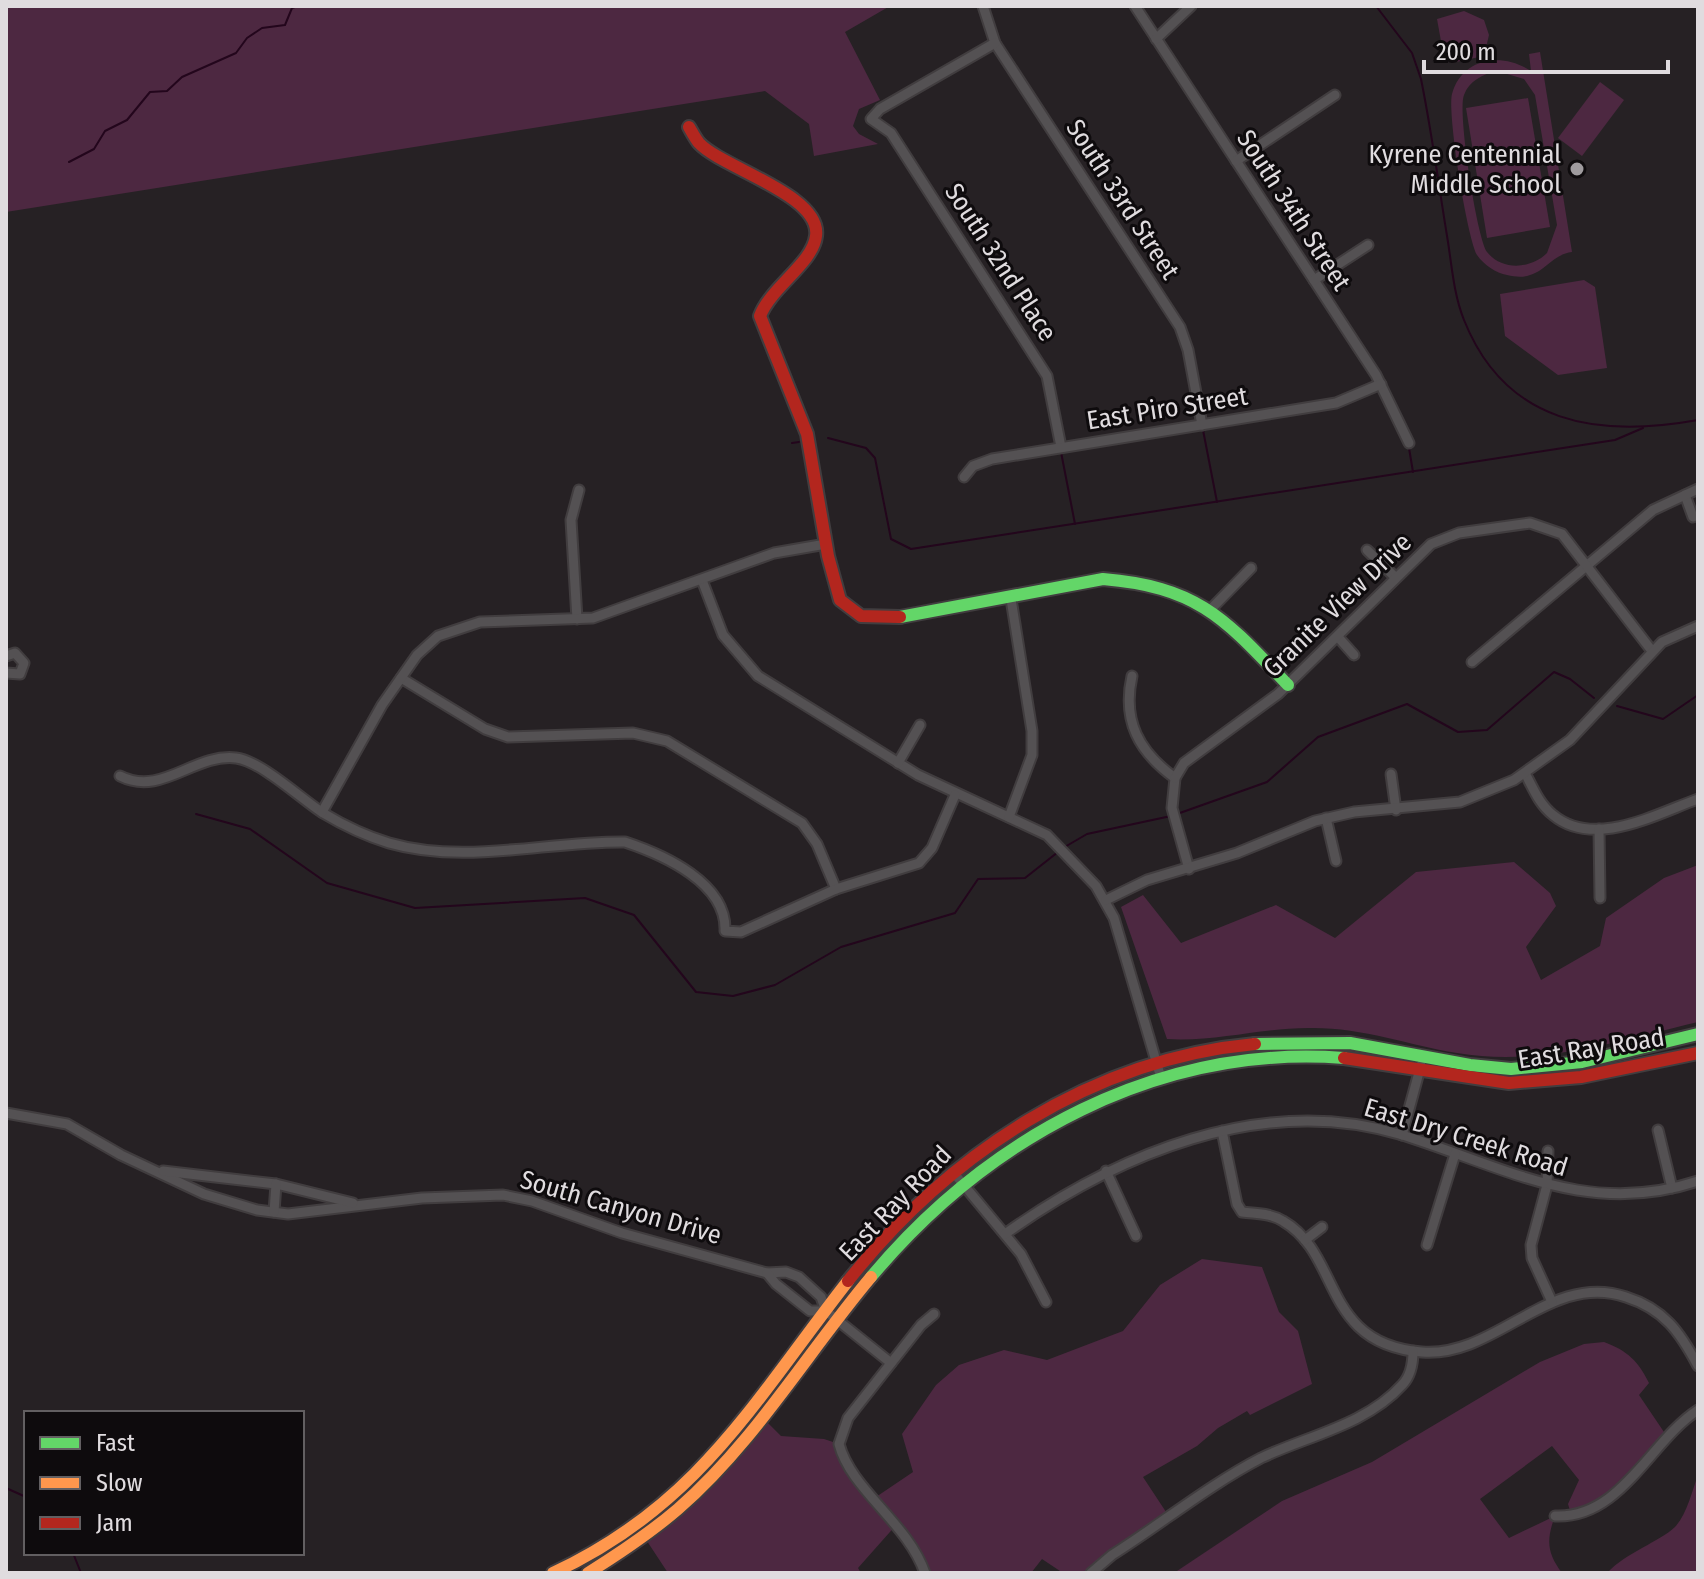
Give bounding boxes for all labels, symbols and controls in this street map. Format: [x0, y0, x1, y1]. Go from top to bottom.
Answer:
scale bar [1424, 24, 1668, 74]
text: 200 m [1436, 38, 1496, 66]
street label: South 33rd Street [1059, 114, 1186, 285]
street label: South 34th Street [1230, 124, 1357, 297]
place label: Kyrene Centennial Middle School [1369, 139, 1561, 200]
marker: Kyrene Centennial Middle School [1568, 160, 1586, 178]
street label: South 32nd Place [938, 178, 1063, 347]
street label: East Piro Street [1084, 380, 1250, 437]
street label: Granite View Drive [1257, 527, 1418, 684]
street label: East Ray Road [1516, 1022, 1667, 1075]
street label: East Dry Creek Road [1360, 1092, 1571, 1183]
street label: East Ray Road [833, 1139, 958, 1267]
street label: South Canyon Drive [517, 1164, 725, 1251]
legend [24, 1411, 304, 1555]
text: Fast [96, 1429, 135, 1457]
text: Slow [96, 1469, 143, 1497]
text: Jam [96, 1509, 133, 1537]

